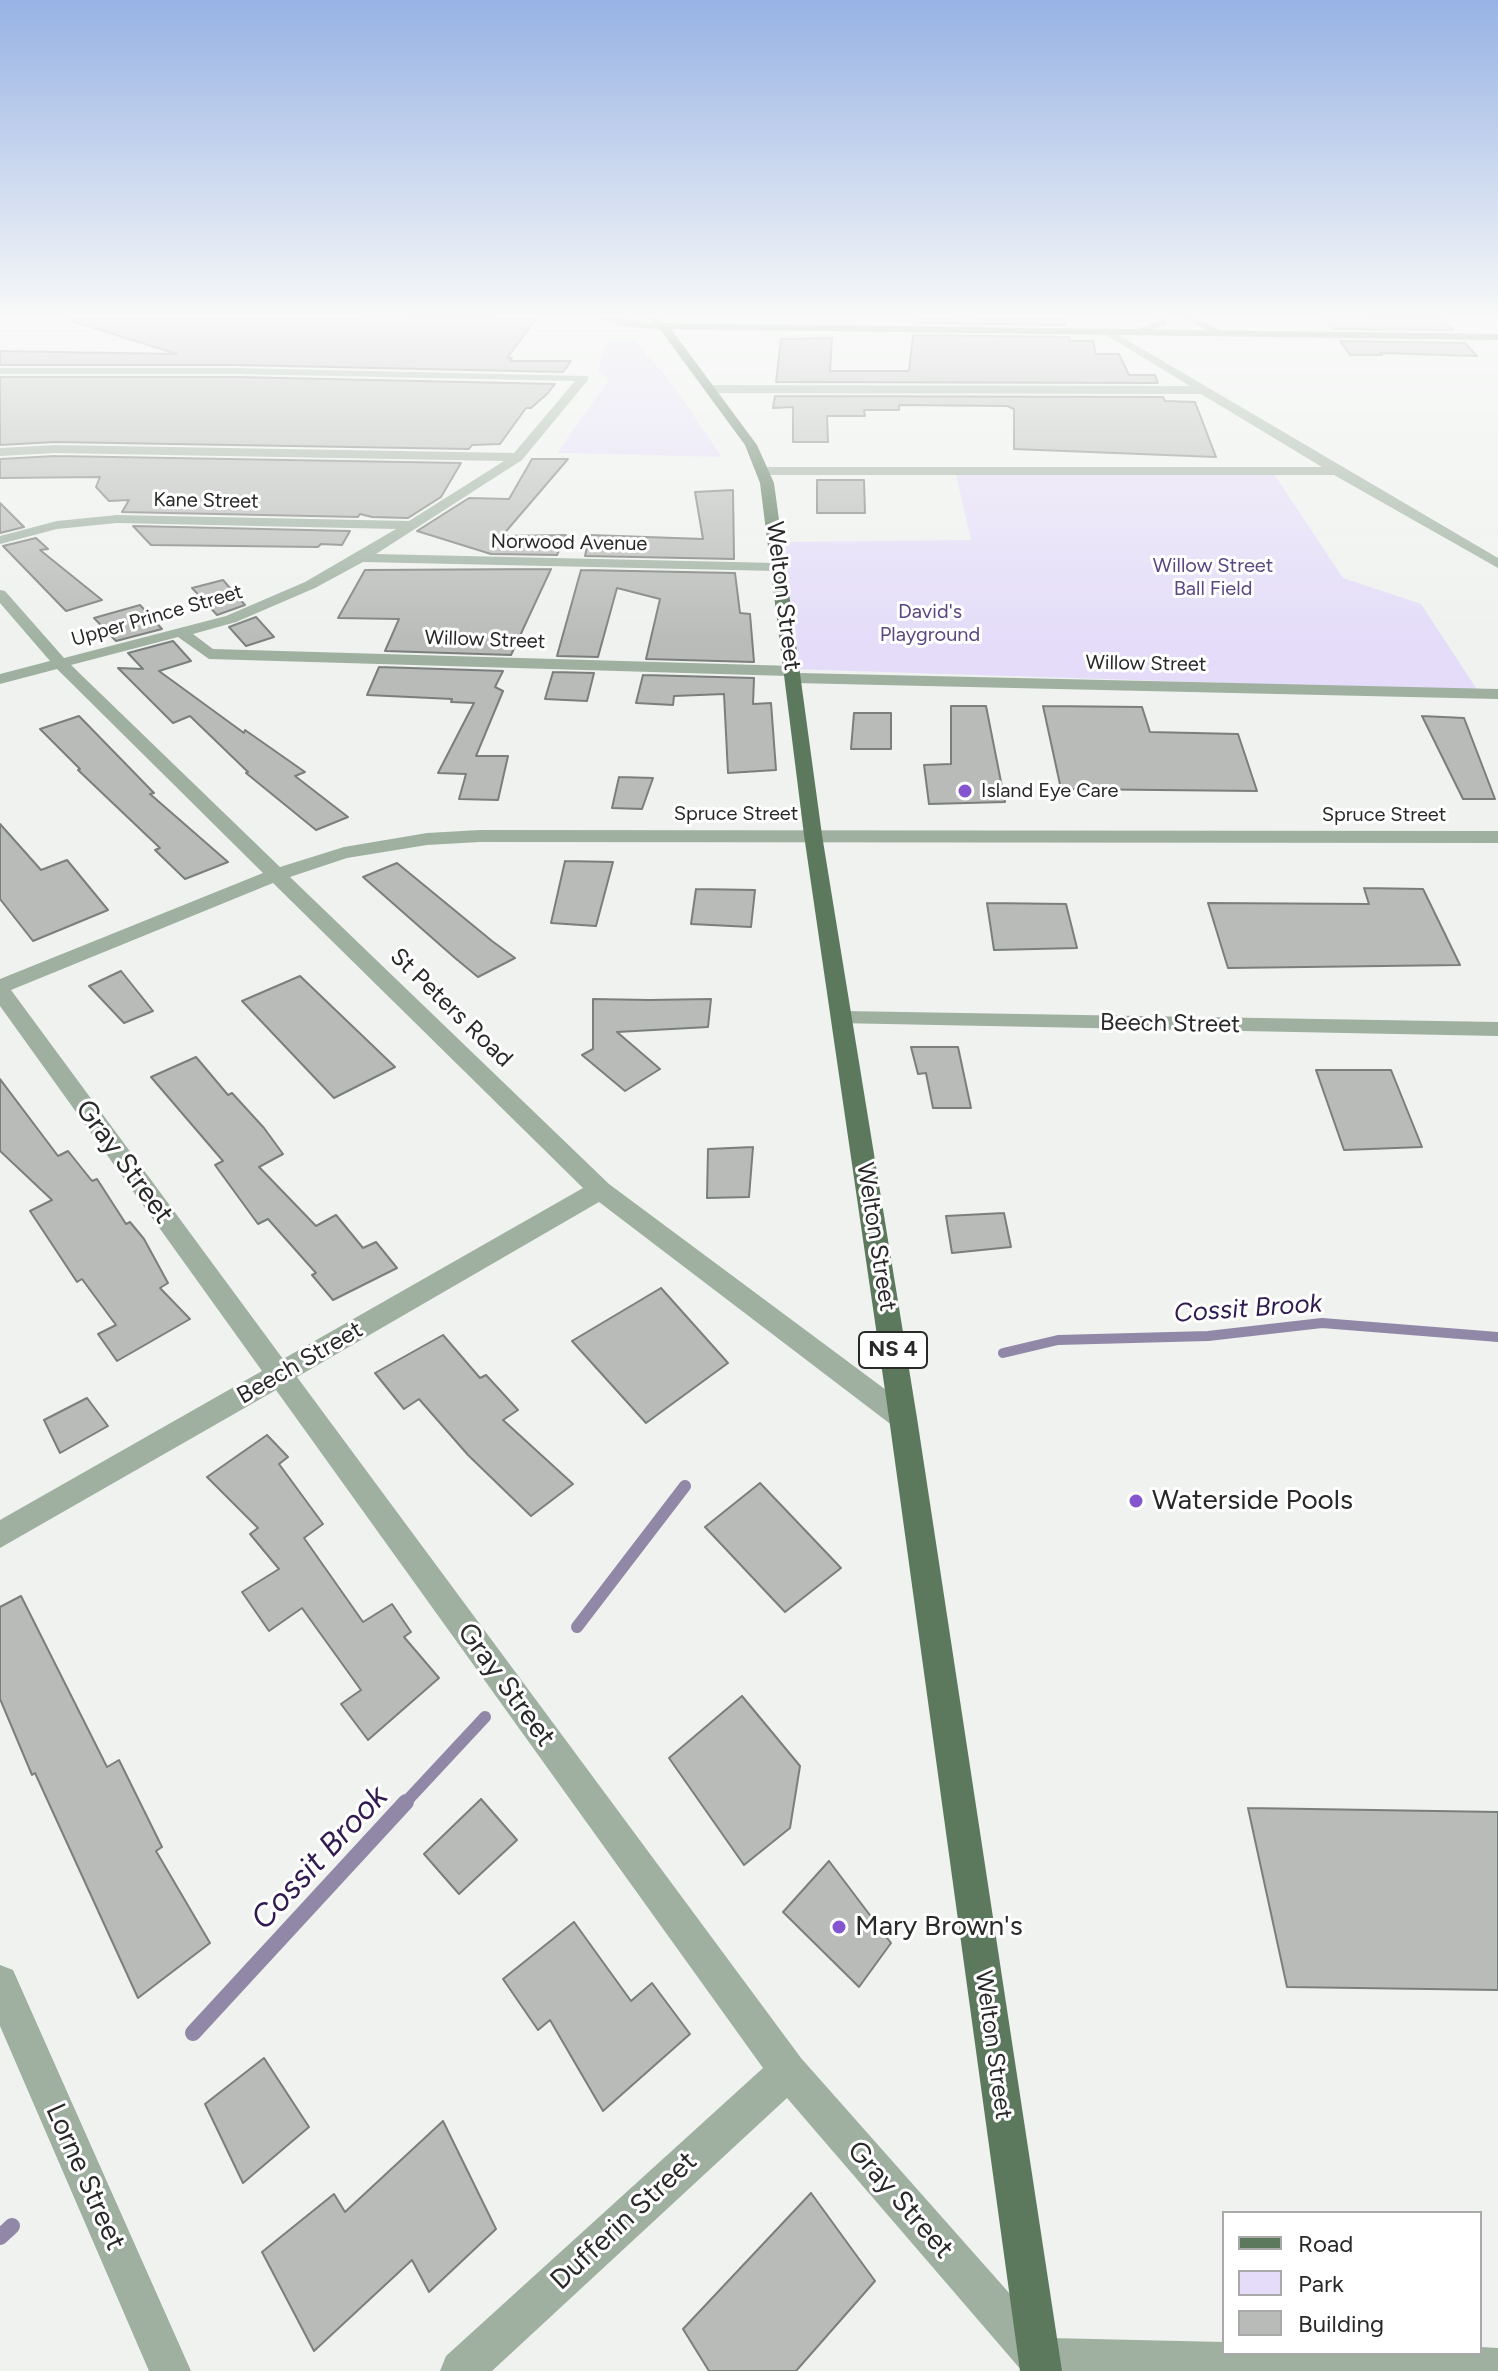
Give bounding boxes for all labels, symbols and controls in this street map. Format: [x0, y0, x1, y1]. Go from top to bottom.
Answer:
street label: Kane Street [153, 488, 259, 514]
street label: Welton Street [760, 520, 806, 672]
street label: Norwood Avenue [490, 530, 648, 556]
park label: Willow Street Ball Field [1153, 554, 1273, 601]
street label: Upper Prince Street [69, 580, 245, 652]
park label: David's Playground [880, 600, 980, 647]
street label: Willow Street [424, 626, 546, 654]
street label: Willow Street [1086, 651, 1206, 677]
place label: Island Eye Care [981, 779, 1118, 803]
marker: Island Eye Care [956, 782, 974, 800]
street label: Spruce Street [674, 802, 798, 826]
street label: Spruce Street [1322, 803, 1446, 827]
street label: St Peters Road [384, 942, 518, 1074]
street label: Beech Street [1100, 1008, 1240, 1040]
street label: Gray Street [68, 1094, 180, 1230]
street label: Welton Street [850, 1161, 902, 1313]
water label: Cossit Brook [1173, 1288, 1323, 1330]
street label: Beech Street [232, 1315, 368, 1411]
road number: NS 4 [859, 1332, 927, 1368]
place label: Waterside Pools [1152, 1484, 1353, 1518]
marker: Waterside Pools [1127, 1492, 1145, 1510]
street label: Gray Street [450, 1617, 562, 1753]
water label: Cossit Brook [244, 1778, 396, 1938]
place label: Mary Brown's [855, 1910, 1023, 1944]
marker: Mary Brown's [830, 1918, 848, 1936]
street label: Welton Street [968, 1969, 1018, 2121]
street label: Lorne Street [38, 2099, 132, 2255]
street label: Gray Street [840, 2134, 960, 2266]
street label: Dufferin Street [544, 2145, 704, 2297]
legend [1222, 2211, 1482, 2355]
text: Road [1298, 2229, 1353, 2258]
text: Park [1298, 2269, 1344, 2298]
text: Building [1298, 2309, 1384, 2338]

